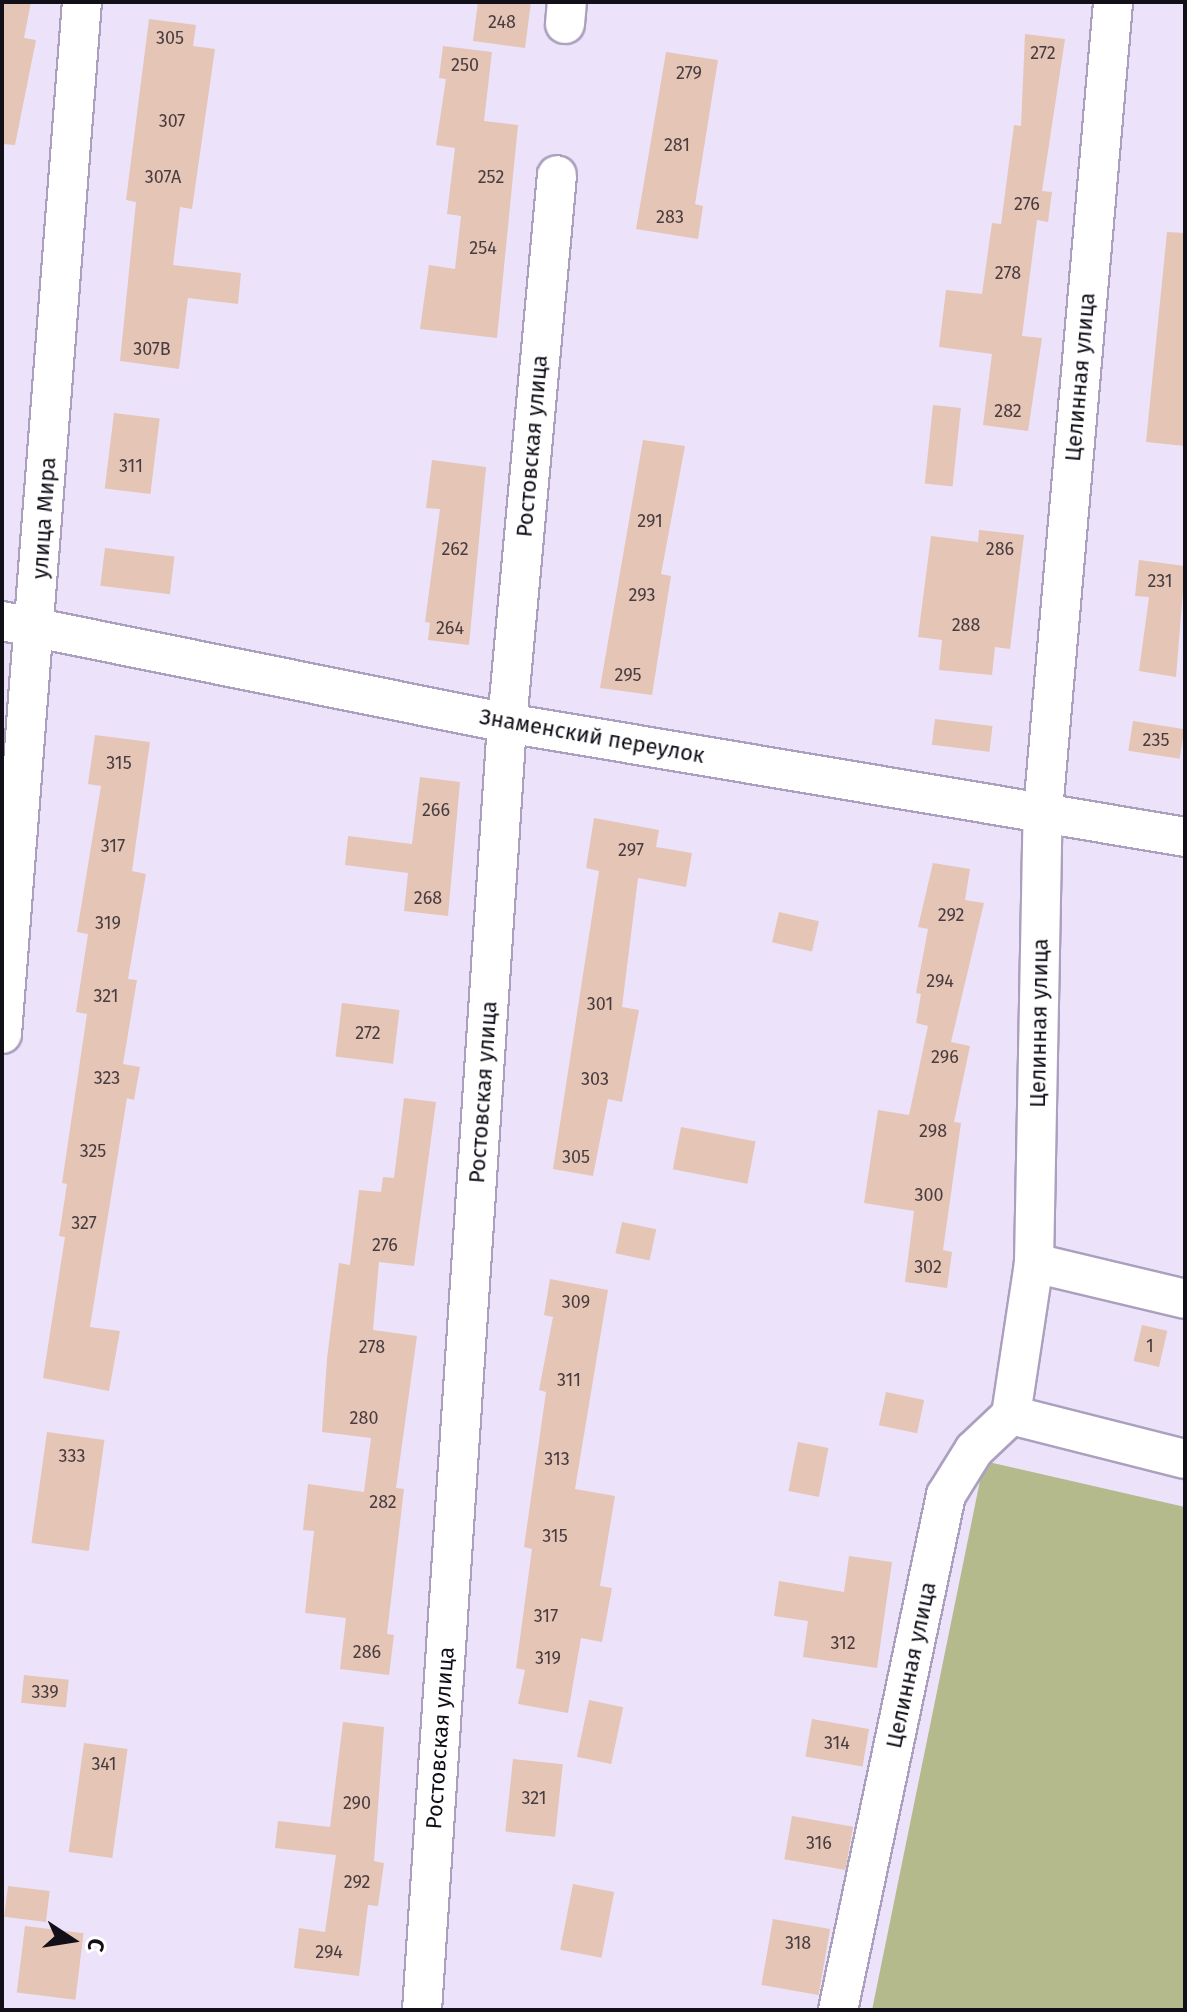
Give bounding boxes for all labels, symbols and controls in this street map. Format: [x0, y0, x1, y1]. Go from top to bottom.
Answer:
house number: 248 [488, 11, 516, 33]
house number: 305 [156, 27, 184, 49]
house number: 272 [1030, 42, 1056, 64]
house number: 250 [451, 54, 479, 76]
house number: 279 [676, 62, 702, 84]
house number: 307 [159, 110, 185, 132]
house number: 281 [664, 134, 690, 156]
house number: 307А [145, 166, 181, 188]
house number: 252 [478, 166, 504, 188]
house number: 276 [1014, 193, 1040, 215]
house number: 283 [656, 206, 684, 228]
house number: 254 [469, 237, 497, 259]
house number: 278 [995, 262, 1021, 284]
street label: Целинная улица [1059, 291, 1101, 463]
house number: 307В [133, 338, 171, 360]
street label: Ростовская улица [511, 354, 553, 538]
house number: 282 [994, 400, 1022, 422]
house number: 311 [119, 455, 143, 477]
street label: улица Мира [27, 456, 61, 580]
house number: 291 [637, 510, 663, 532]
house number: 262 [441, 538, 469, 560]
house number: 286 [986, 538, 1014, 560]
house number: 231 [1147, 570, 1173, 592]
house number: 293 [629, 584, 655, 606]
house number: 288 [952, 614, 980, 636]
house number: 264 [436, 617, 464, 639]
house number: 295 [614, 664, 642, 686]
street label: Знаменский переулок [477, 703, 707, 769]
house number: 235 [1143, 729, 1169, 751]
house number: 315 [106, 752, 132, 774]
house number: 266 [422, 799, 450, 821]
house number: 317 [101, 835, 125, 857]
house number: 297 [618, 839, 644, 861]
house number: 268 [414, 887, 442, 909]
house number: 292 [938, 904, 964, 926]
house number: 319 [95, 912, 121, 934]
street label: Целинная улица [1024, 938, 1054, 1108]
house number: 294 [926, 970, 954, 992]
house number: 321 [93, 985, 119, 1007]
house number: 301 [587, 993, 613, 1015]
street label: Ростовская улица [463, 1000, 503, 1184]
house number: 272 [355, 1022, 381, 1044]
house number: 296 [931, 1046, 959, 1068]
house number: 323 [94, 1067, 120, 1089]
house number: 303 [581, 1068, 609, 1090]
house number: 298 [919, 1120, 947, 1142]
house number: 325 [80, 1140, 106, 1162]
house number: 305 [562, 1146, 590, 1168]
house number: 300 [914, 1184, 944, 1206]
house number: 327 [71, 1212, 97, 1234]
house number: 276 [372, 1234, 398, 1256]
house number: 302 [914, 1256, 942, 1278]
house number: 309 [562, 1291, 590, 1313]
house number: 1 [1146, 1335, 1154, 1357]
house number: 278 [359, 1336, 385, 1358]
house number: 311 [557, 1369, 581, 1391]
house number: 280 [350, 1407, 378, 1429]
house number: 333 [59, 1445, 85, 1467]
house number: 313 [544, 1448, 570, 1470]
house number: 282 [369, 1491, 397, 1513]
house number: 315 [542, 1525, 568, 1547]
street label: Целинная улица [880, 1579, 942, 1751]
house number: 317 [534, 1605, 558, 1627]
house number: 312 [830, 1632, 856, 1654]
house number: 286 [353, 1641, 381, 1663]
street label: Ростовская улица [420, 1646, 460, 1830]
house number: 319 [535, 1647, 561, 1669]
house number: 339 [31, 1681, 59, 1703]
house number: 314 [824, 1732, 850, 1754]
house number: 341 [91, 1753, 117, 1775]
house number: 321 [521, 1787, 547, 1809]
house number: 290 [343, 1792, 371, 1814]
house number: 316 [806, 1832, 832, 1854]
house number: 292 [344, 1871, 370, 1893]
north arrow [32, 1900, 112, 1980]
house number: 318 [785, 1932, 811, 1954]
text: С [81, 1936, 110, 1954]
house number: 294 [315, 1941, 343, 1963]

